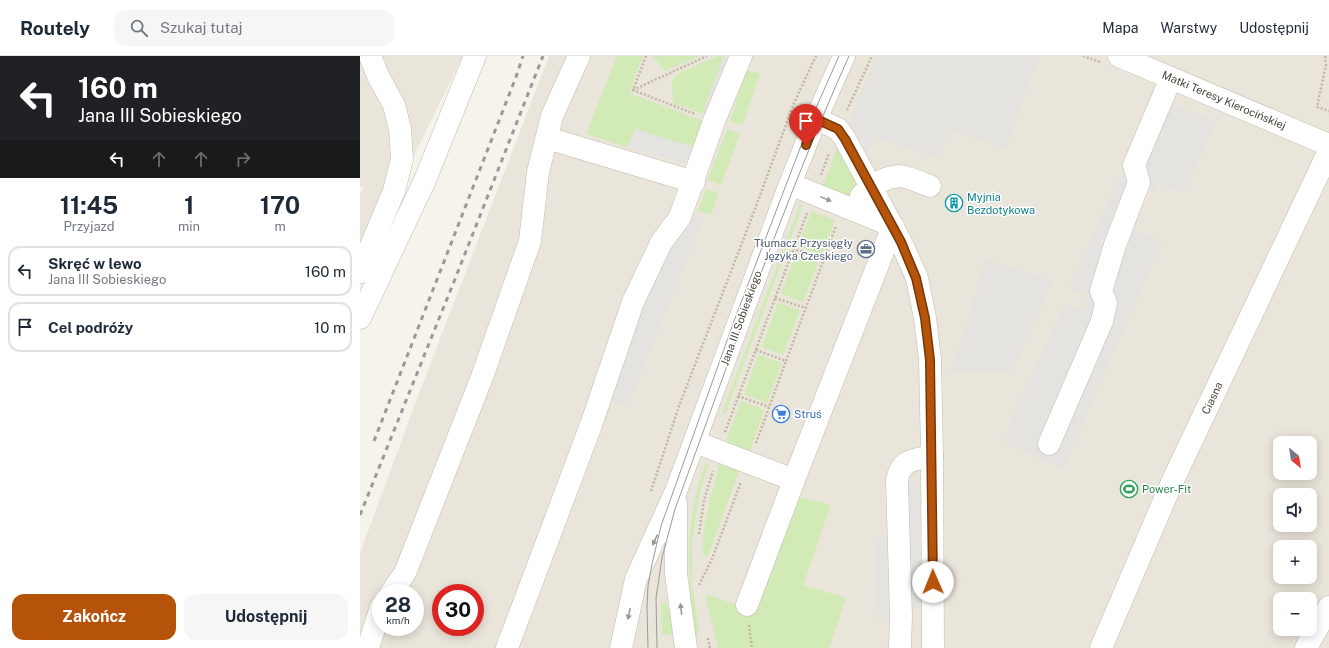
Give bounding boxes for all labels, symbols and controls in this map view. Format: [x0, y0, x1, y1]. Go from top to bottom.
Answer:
search box [114, 10, 394, 46]
text: Routely [20, 17, 90, 39]
icon: search [128, 17, 150, 39]
text: Szukaj tutaj [160, 19, 243, 36]
text: Mapa [1102, 20, 1138, 36]
text: Warstwy [1160, 20, 1217, 36]
text: Udostępnij [1239, 20, 1309, 36]
street label: Matki Teresy Kierocińskiej [1160, 68, 1288, 132]
text: 160 m [78, 71, 158, 104]
icon: left [12, 72, 64, 124]
pin [789, 104, 823, 145]
text: Jana III Sobieskiego [78, 105, 242, 126]
icon: arrive [795, 110, 817, 132]
icon: left [106, 148, 128, 170]
icon: ahead [148, 148, 170, 170]
icon: ahead [190, 148, 212, 170]
icon: right [232, 148, 254, 170]
text: 11:45 [60, 191, 118, 219]
text: 1 [184, 191, 194, 219]
text: 170 [260, 191, 300, 219]
place label: Myjnia Bezdotykowa [967, 191, 1035, 216]
building icon: Myjnia Bezdotykowa [944, 193, 964, 213]
one-way arrow [821, 196, 833, 202]
text: Przyjazd [63, 219, 115, 234]
text: min [178, 219, 200, 234]
text: m [274, 219, 286, 234]
place label: Tłumacz Przysięgły Języka Czeskiego [754, 237, 853, 262]
office icon: Tłumacz Przysięgły Języka Czeskiego [856, 239, 876, 259]
text: Skręć w lewo [48, 255, 142, 272]
icon: left [14, 260, 36, 282]
text: 160 m [305, 263, 346, 280]
street label: Jana III Sobieskiego [718, 269, 764, 367]
text: Jana III Sobieskiego [48, 272, 166, 287]
icon: arrive [14, 316, 36, 338]
text: Cel podróży [48, 319, 133, 336]
text: 10 m [314, 319, 346, 336]
street label: Ciasna [1199, 380, 1225, 416]
supermarket icon: Struś [771, 404, 791, 424]
place label: Struś [794, 408, 822, 420]
north arrow [1273, 436, 1317, 480]
map controls [1273, 436, 1317, 636]
sports icon: Power-Fit [1119, 479, 1139, 499]
place label: Power-Fit [1142, 483, 1191, 495]
button: sound [1273, 488, 1317, 532]
one-way arrow [652, 534, 658, 546]
button: + [1273, 540, 1317, 584]
position arrow [912, 561, 954, 603]
speed limit sign: 30 [432, 584, 484, 636]
button: − [1273, 592, 1317, 636]
text: 28 [385, 593, 411, 617]
button: Zakończ [12, 594, 176, 640]
button: Udostępnij [184, 594, 348, 640]
one-way arrow [678, 603, 684, 615]
one-way arrow [625, 607, 631, 620]
text: km/h [386, 614, 410, 626]

